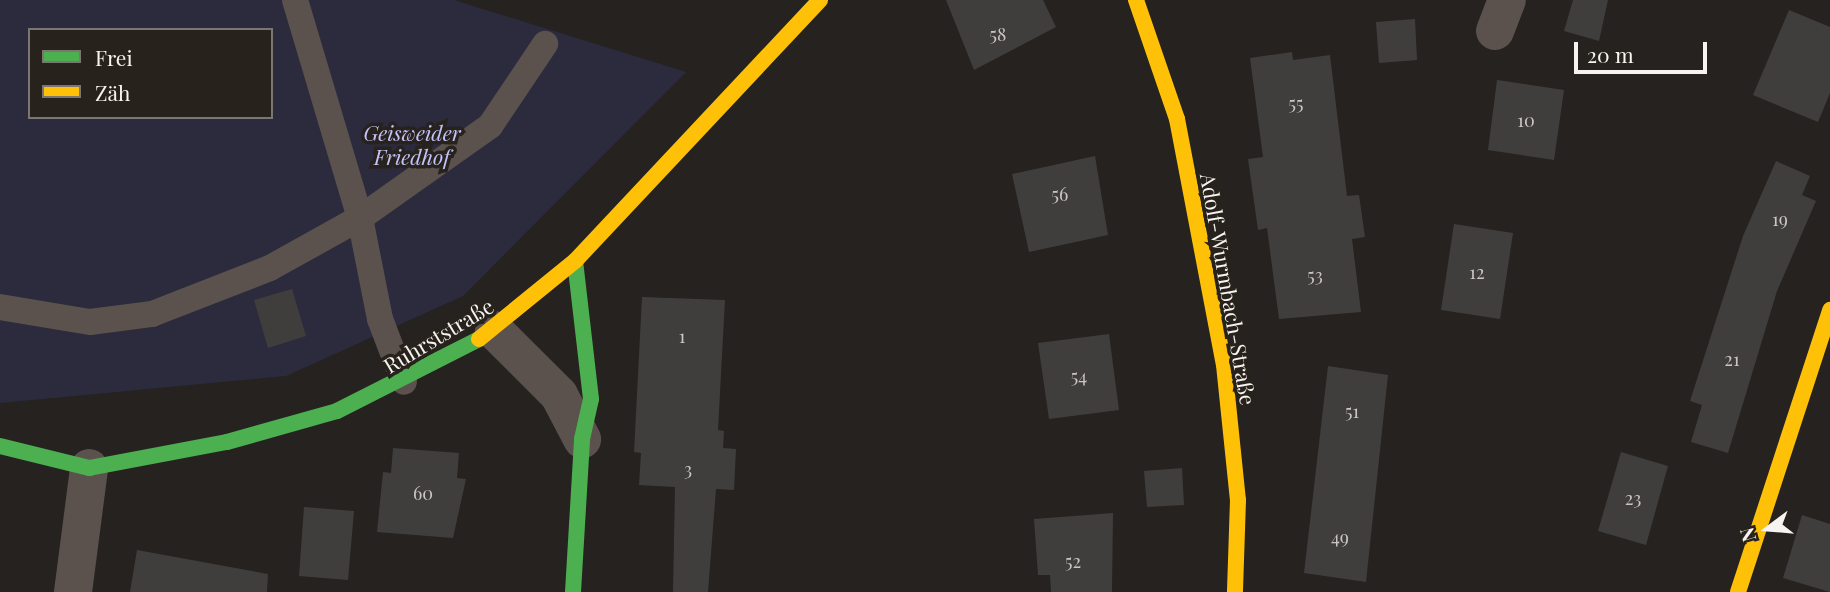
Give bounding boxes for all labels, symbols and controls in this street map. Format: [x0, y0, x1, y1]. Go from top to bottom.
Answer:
house number: 58 [990, 23, 1006, 45]
legend [28, 28, 273, 119]
scale bar [1578, 28, 1711, 72]
text: 20 m [1587, 40, 1634, 68]
text: Frei [95, 43, 133, 71]
text: Zäh [95, 78, 130, 106]
house number: 55 [1289, 92, 1303, 114]
house number: 10 [1517, 109, 1535, 131]
park label: Geisweider Friedhof [363, 119, 461, 169]
street label: Adolf-Wurmbach-Straße [1196, 171, 1262, 407]
house number: 56 [1052, 183, 1068, 205]
house number: 19 [1772, 208, 1788, 230]
house number: 12 [1469, 261, 1485, 283]
house number: 53 [1307, 264, 1323, 286]
street label: Ruhrststraße [378, 292, 498, 378]
house number: 1 [679, 325, 685, 347]
house number: 21 [1724, 348, 1740, 370]
house number: 54 [1071, 365, 1087, 387]
house number: 51 [1345, 400, 1359, 422]
house number: 3 [684, 458, 692, 480]
house number: 60 [413, 482, 433, 504]
house number: 23 [1625, 487, 1641, 509]
north arrow [1732, 494, 1802, 564]
text: N [1732, 525, 1761, 545]
house number: 49 [1331, 526, 1349, 548]
house number: 52 [1065, 550, 1081, 572]

